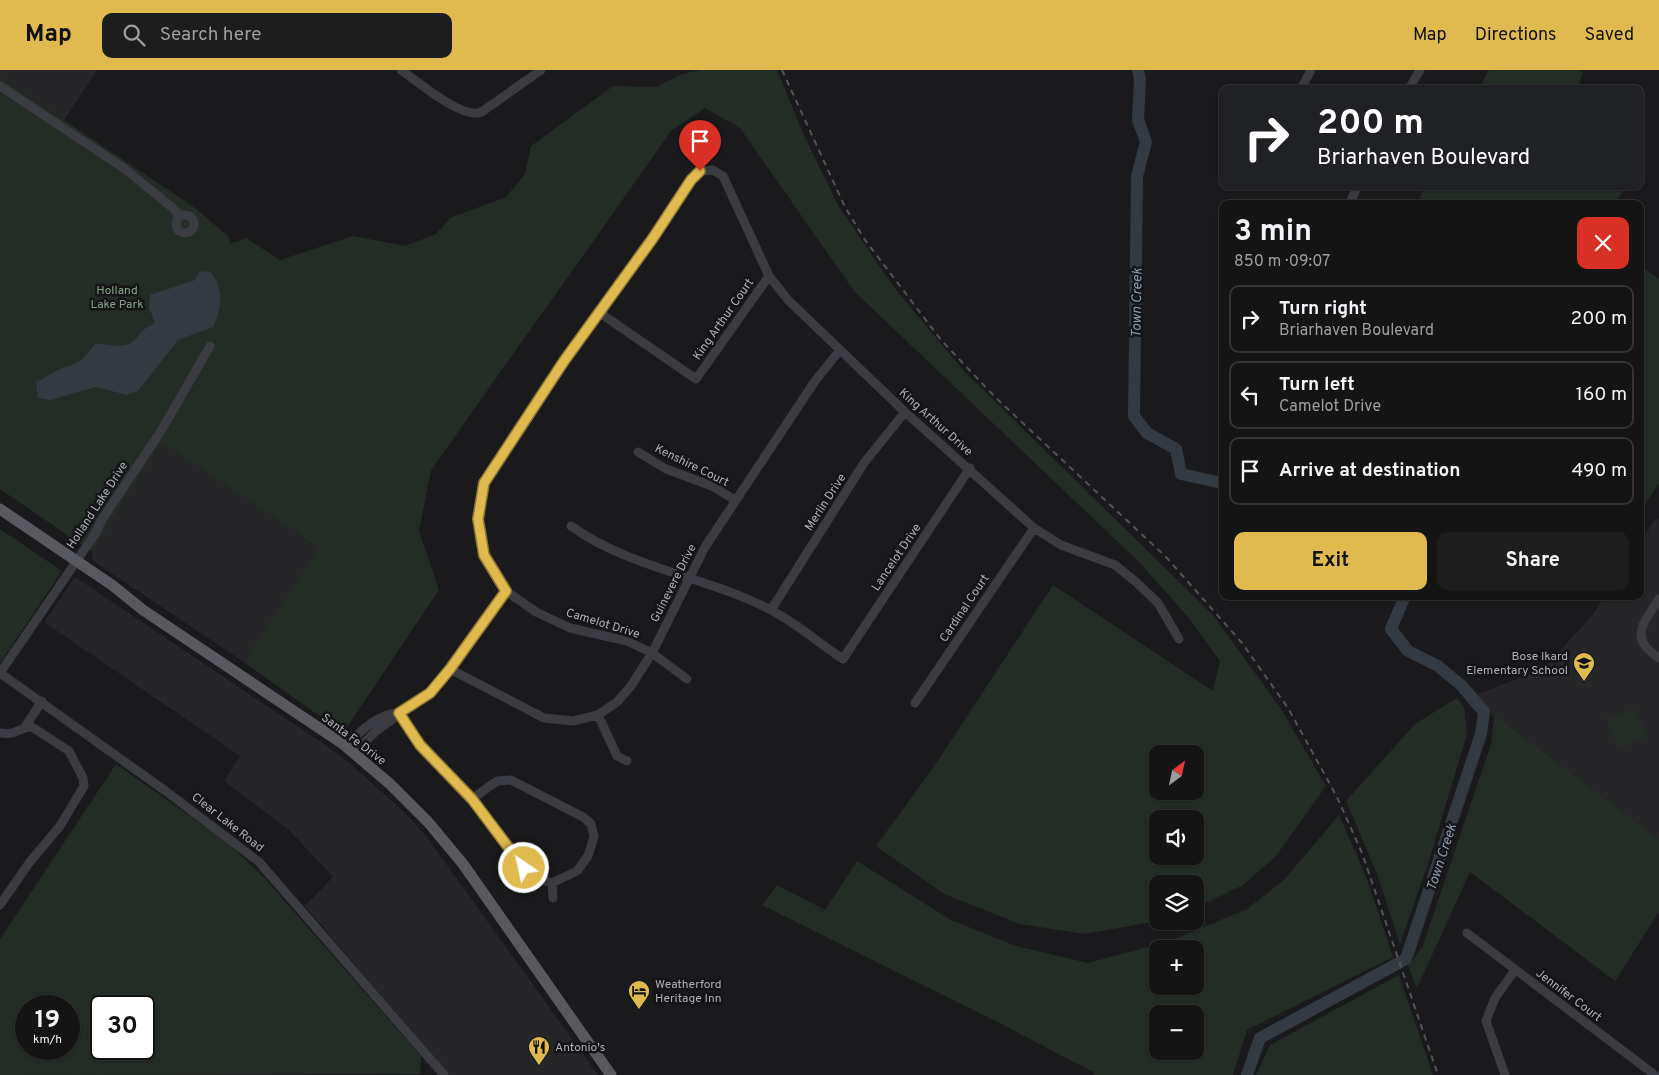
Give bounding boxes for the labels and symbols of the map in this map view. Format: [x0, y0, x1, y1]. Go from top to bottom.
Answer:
pin [679, 120, 721, 171]
water label: Town Creek [1128, 267, 1147, 338]
street label: King Arthur Court [690, 276, 758, 364]
park label: Holland Lake Park [90, 283, 144, 313]
street label: King Arthur Drive [895, 385, 976, 460]
street label: Kenshire Court [652, 441, 731, 491]
street label: Holland Lake Drive [64, 459, 132, 552]
street label: Merlin Drive [801, 471, 850, 534]
street label: Lancelot Drive [868, 521, 925, 594]
street label: Guinevere Drive [647, 542, 701, 625]
street label: Cardinal Court [936, 572, 993, 645]
street label: Camelot Drive [564, 605, 642, 643]
place label: Bose Ikard Elementary School [1466, 649, 1568, 679]
school or university icon: Bose Ikard Elementary School [1572, 651, 1596, 682]
street label: Santa Fe Drive [318, 710, 389, 769]
north arrow [1149, 745, 1204, 800]
street label: Clear Lake Road [188, 790, 267, 856]
water label: Town Creek [1424, 821, 1462, 893]
position arrow [497, 841, 549, 893]
street label: Jennifer Court [1532, 966, 1605, 1026]
place label: Weatherford Heritage Inn [655, 977, 722, 1007]
hotel icon: Weatherford Heritage Inn [627, 979, 651, 1010]
speed limit sign: 30 [90, 995, 155, 1060]
restaurant icon: Antonio's [527, 1035, 551, 1066]
place label: Antonio's [555, 1040, 605, 1056]

